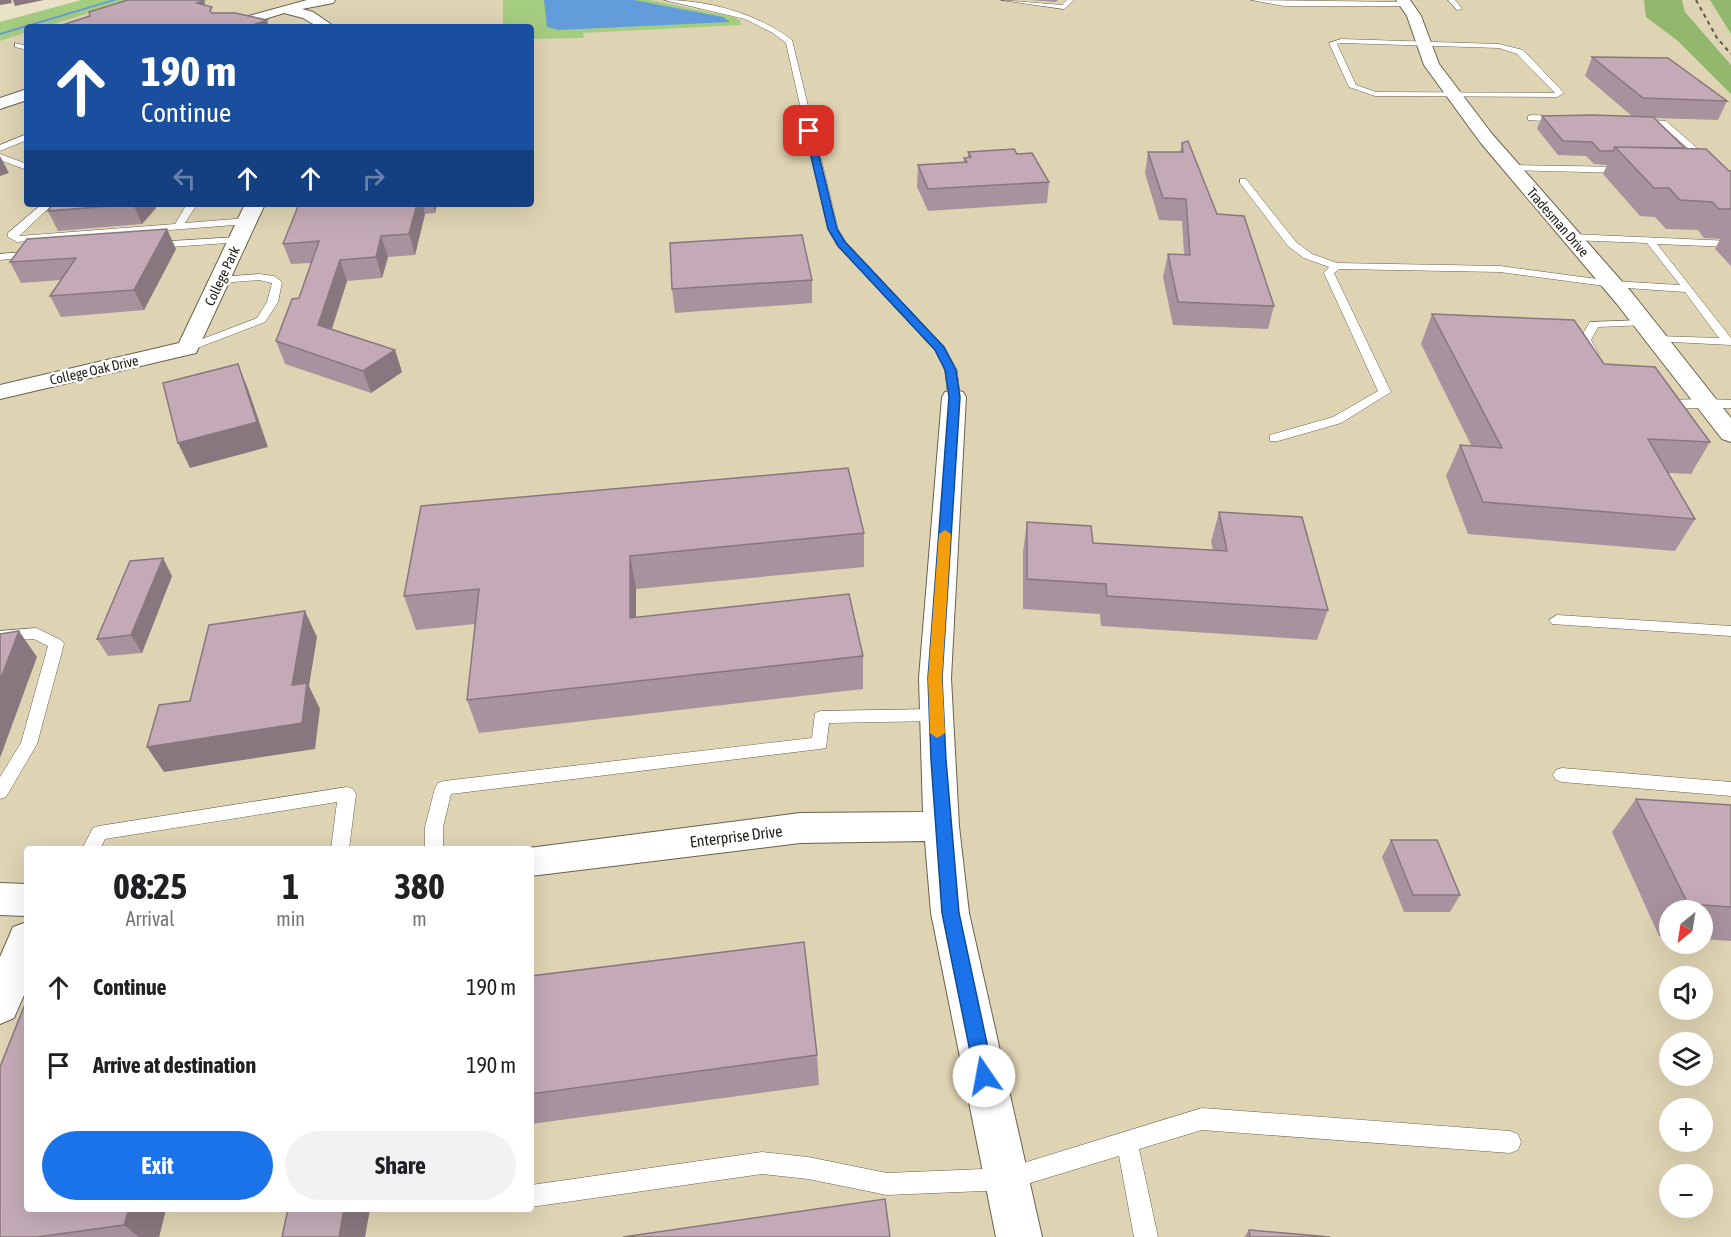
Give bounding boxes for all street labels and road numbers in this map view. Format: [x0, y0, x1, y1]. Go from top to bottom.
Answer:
street label: Tradesman Drive [1524, 184, 1592, 260]
street label: College Park [201, 244, 243, 308]
street label: College Oak Drive [48, 352, 140, 388]
street label: Enterprise Drive [689, 821, 783, 852]

